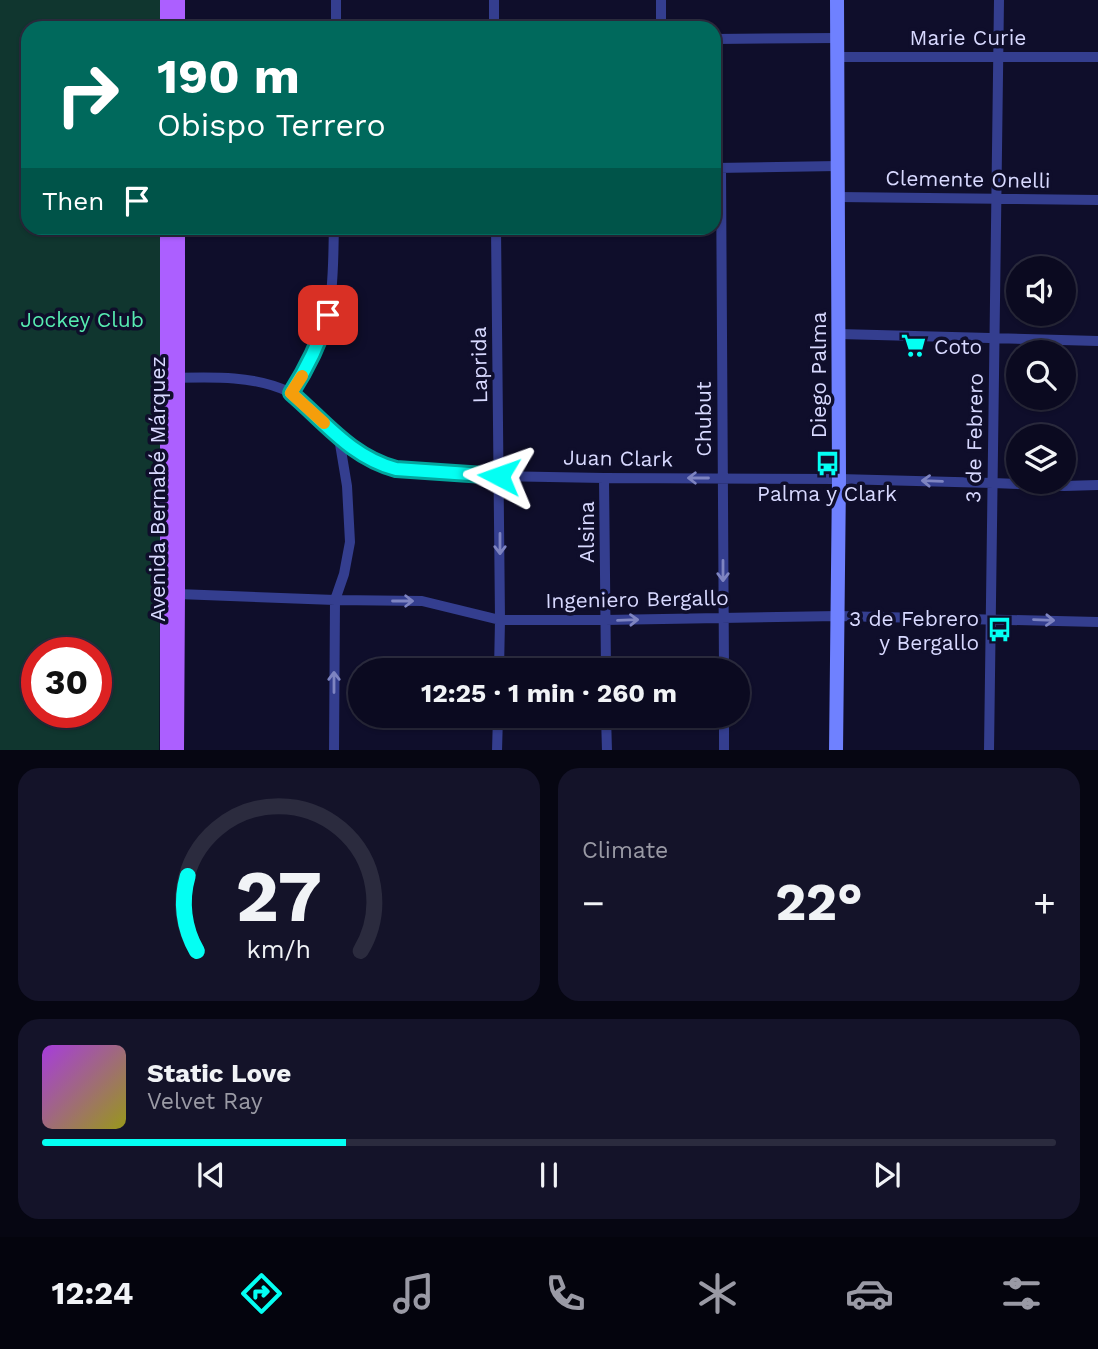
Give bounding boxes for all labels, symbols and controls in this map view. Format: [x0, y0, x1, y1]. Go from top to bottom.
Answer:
street label: Marie Curie [910, 25, 1026, 50]
text: 190 m [157, 47, 300, 105]
icon: right [42, 49, 133, 140]
text: Obispo Terrero [157, 106, 386, 144]
street label: Clemente Onelli [885, 165, 1051, 193]
icon: arrive [118, 182, 156, 220]
text: Then [42, 186, 104, 216]
map controls [1006, 256, 1076, 494]
button: sound [1006, 256, 1076, 326]
pin [298, 285, 358, 345]
icon: arrive [309, 296, 347, 334]
park label: Jockey Club [20, 307, 144, 332]
street label: Diego Palma [806, 312, 831, 438]
street label: Laprida [466, 326, 492, 404]
supermarket icon: Coto [900, 332, 928, 360]
place label: Coto [934, 334, 982, 359]
button: search [1006, 340, 1076, 410]
street label: Avenida Bernabé Márquez [145, 356, 170, 622]
street label: 3 de Febrero [960, 373, 988, 503]
street label: Chubut [691, 381, 716, 457]
button: layers [1006, 424, 1076, 494]
position arrow [462, 439, 536, 513]
street label: Juan Clark [563, 445, 673, 471]
bus stop icon: Palma y Clark [813, 450, 841, 478]
one-way arrow [686, 471, 709, 485]
one-way arrow [921, 474, 944, 488]
place label: Palma y Clark [757, 481, 897, 506]
street label: Alsina [574, 501, 599, 563]
one-way arrow [493, 532, 507, 555]
one-way arrow [716, 559, 730, 582]
street label: Ingeniero Bergallo [545, 585, 729, 613]
one-way arrow [391, 594, 414, 608]
place label: 3 de Febrero y Bergallo [849, 606, 979, 655]
one-way arrow [616, 613, 639, 626]
one-way arrow [1033, 613, 1056, 627]
bus stop icon: 3 de Febrero y Bergallo [985, 616, 1013, 644]
speed limit sign: 30 [21, 637, 112, 728]
one-way arrow [327, 671, 341, 694]
text: 12:25 · 1 min · 260 m [421, 678, 677, 708]
text: Climate [582, 837, 668, 864]
text: 27 [236, 853, 322, 939]
text: 22° [775, 872, 863, 933]
text: − [582, 881, 605, 925]
text: + [1033, 881, 1056, 925]
text: km/h [247, 934, 311, 963]
text: Static Love [147, 1058, 291, 1088]
text: Velvet Ray [147, 1088, 263, 1115]
icon: previous [192, 1156, 230, 1194]
icon: pause [530, 1156, 568, 1194]
icon: next [868, 1156, 906, 1194]
icon: directions [237, 1269, 286, 1318]
icon: music [389, 1269, 438, 1318]
icon: phone [541, 1269, 590, 1318]
icon: climate [693, 1269, 742, 1318]
icon: car [845, 1269, 894, 1318]
icon: filters [997, 1269, 1046, 1318]
text: 12:24 [52, 1274, 133, 1312]

